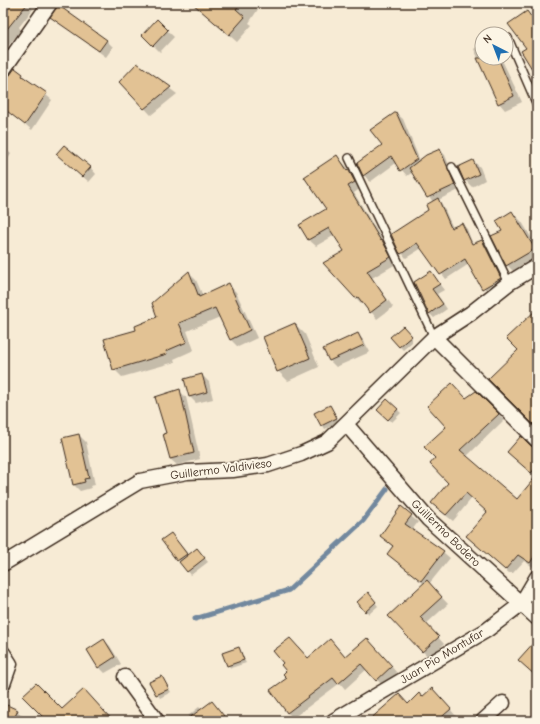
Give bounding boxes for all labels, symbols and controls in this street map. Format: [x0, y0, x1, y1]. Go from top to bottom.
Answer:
north arrow [474, 26, 514, 66]
text: N [481, 32, 495, 46]
street label: Guillermo Valdivieso [169, 456, 273, 482]
street label: Guillermo Bodero [408, 496, 484, 570]
street label: Juan Pio Montufar [398, 625, 486, 686]

